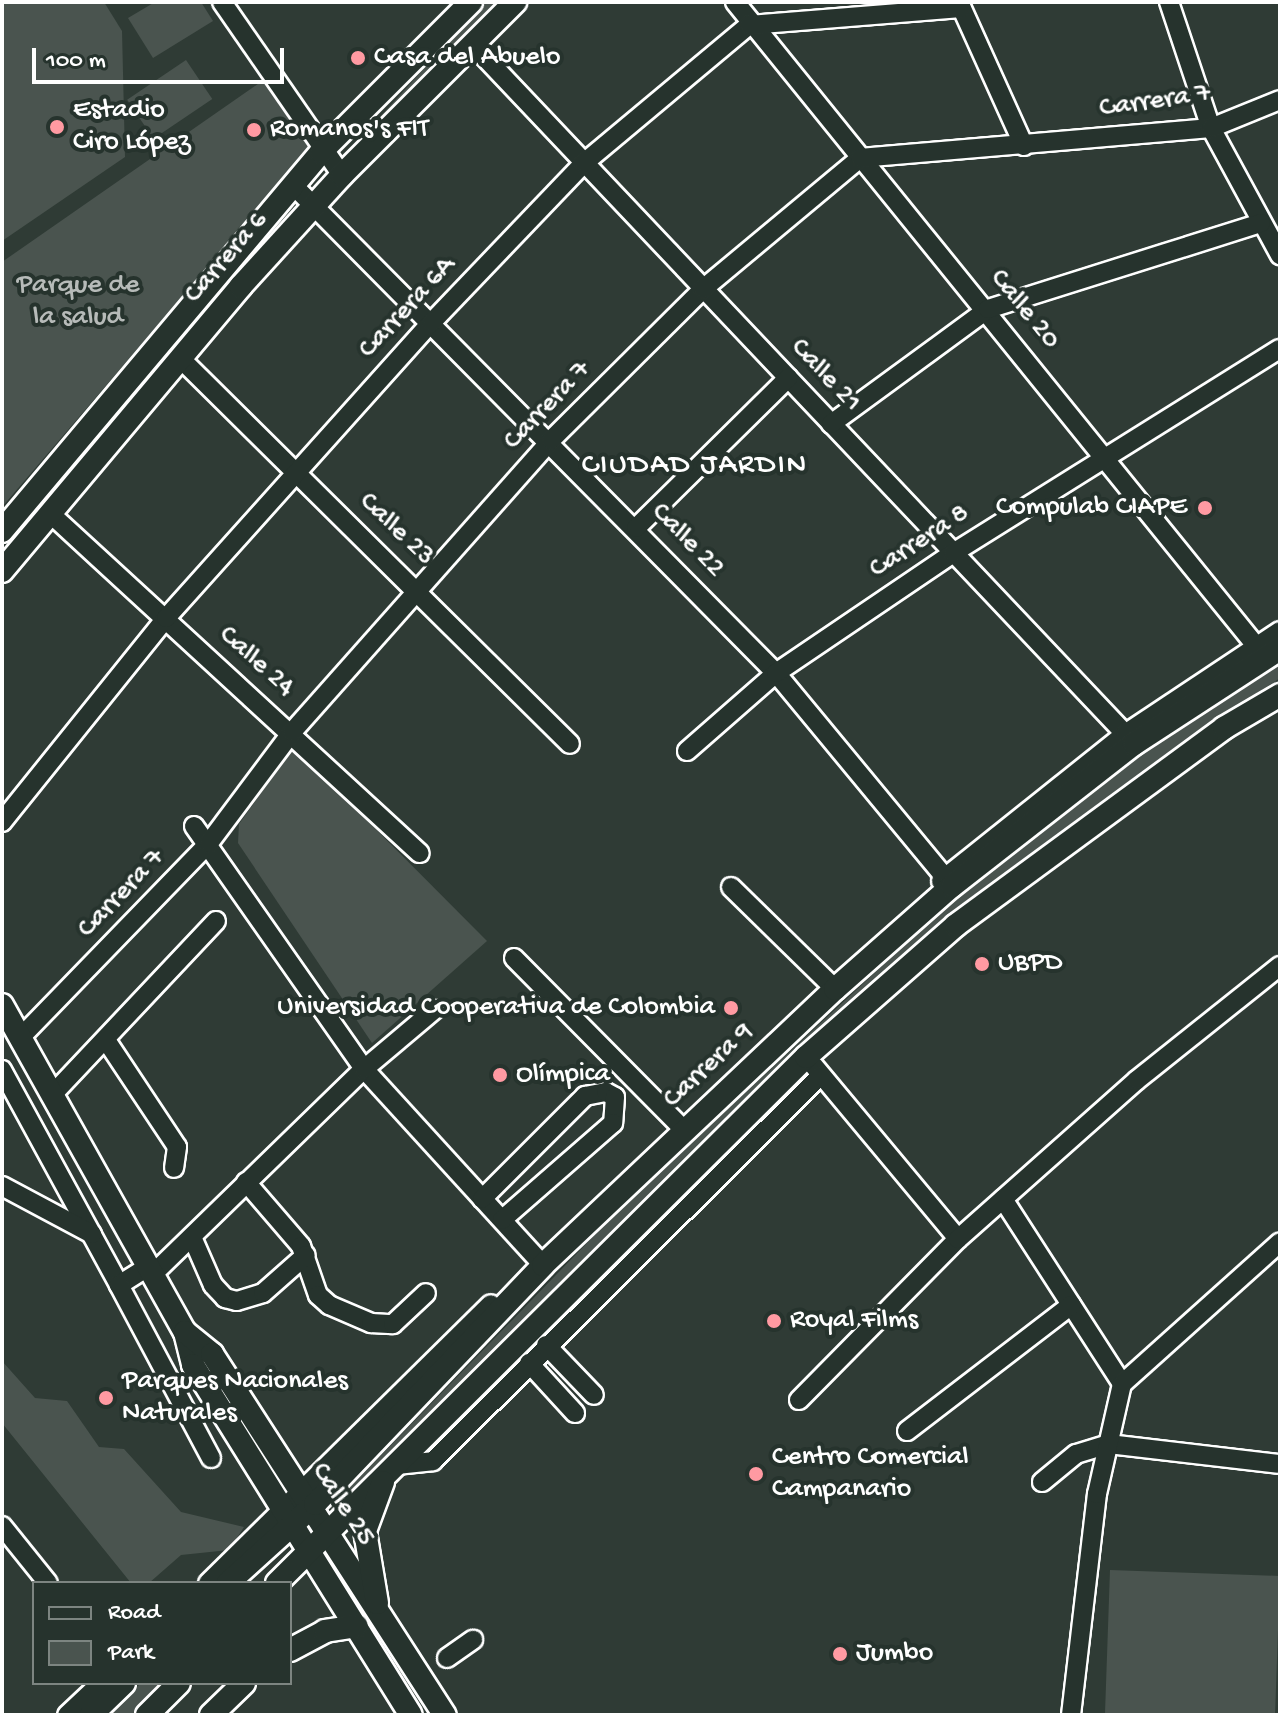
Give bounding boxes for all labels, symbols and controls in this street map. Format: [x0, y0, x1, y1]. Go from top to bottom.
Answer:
scale bar [36, 32, 288, 82]
place label: Casa del Abuelo [374, 41, 560, 75]
text: 100 m [46, 47, 106, 76]
marker: Casa del Abuelo [349, 49, 367, 67]
street label: Carrera 7 [1097, 78, 1213, 126]
place label: Estadio Ciro López [73, 94, 191, 160]
place label: Romanos's FIT [270, 113, 429, 147]
marker: Estadio Ciro López [48, 118, 66, 136]
marker: Romanos's FIT [245, 121, 263, 139]
street label: Carrera 6 [178, 205, 276, 311]
street label: Carrera 6A [352, 250, 464, 366]
street label: Calle 20 [981, 263, 1067, 357]
park label: Parque de la salud [17, 269, 139, 335]
street label: Calle 21 [782, 332, 868, 420]
street label: Carrera 7 [497, 354, 599, 458]
district label: CIUDAD JARDIN [582, 449, 808, 485]
street label: Calle 23 [351, 486, 441, 574]
place label: Compulab CIAPE [996, 491, 1187, 525]
street label: Calle 22 [643, 496, 731, 586]
street label: Carrera 8 [864, 497, 976, 587]
marker: Compulab CIAPE [1194, 497, 1216, 519]
street label: Calle 24 [211, 619, 301, 705]
street label: Carrera 7 [71, 842, 173, 946]
place label: UBPD [998, 947, 1062, 981]
marker: UBPD [973, 955, 991, 973]
place label: Universidad Cooperativa de Colombia [277, 991, 715, 1025]
marker: Universidad Cooperativa de Colombia [722, 999, 740, 1017]
street label: Carrera 9 [657, 1016, 761, 1116]
place label: Olímpica [516, 1058, 610, 1092]
marker: Olímpica [491, 1066, 509, 1084]
place label: Royal Films [790, 1304, 918, 1338]
marker: Royal Films [765, 1312, 783, 1330]
place label: Parques Nacionales Naturales [122, 1365, 348, 1431]
marker: Parques Nacionales Naturales [97, 1389, 115, 1407]
place label: Centro Comercial Campanario [772, 1441, 969, 1507]
street label: Calle 25 [303, 1457, 381, 1553]
marker: Centro Comercial Campanario [747, 1465, 765, 1483]
legend [32, 1581, 292, 1685]
text: Road [108, 1599, 160, 1628]
place label: Jumbo [856, 1637, 933, 1671]
text: Park [108, 1639, 154, 1668]
marker: Jumbo [831, 1645, 849, 1663]

